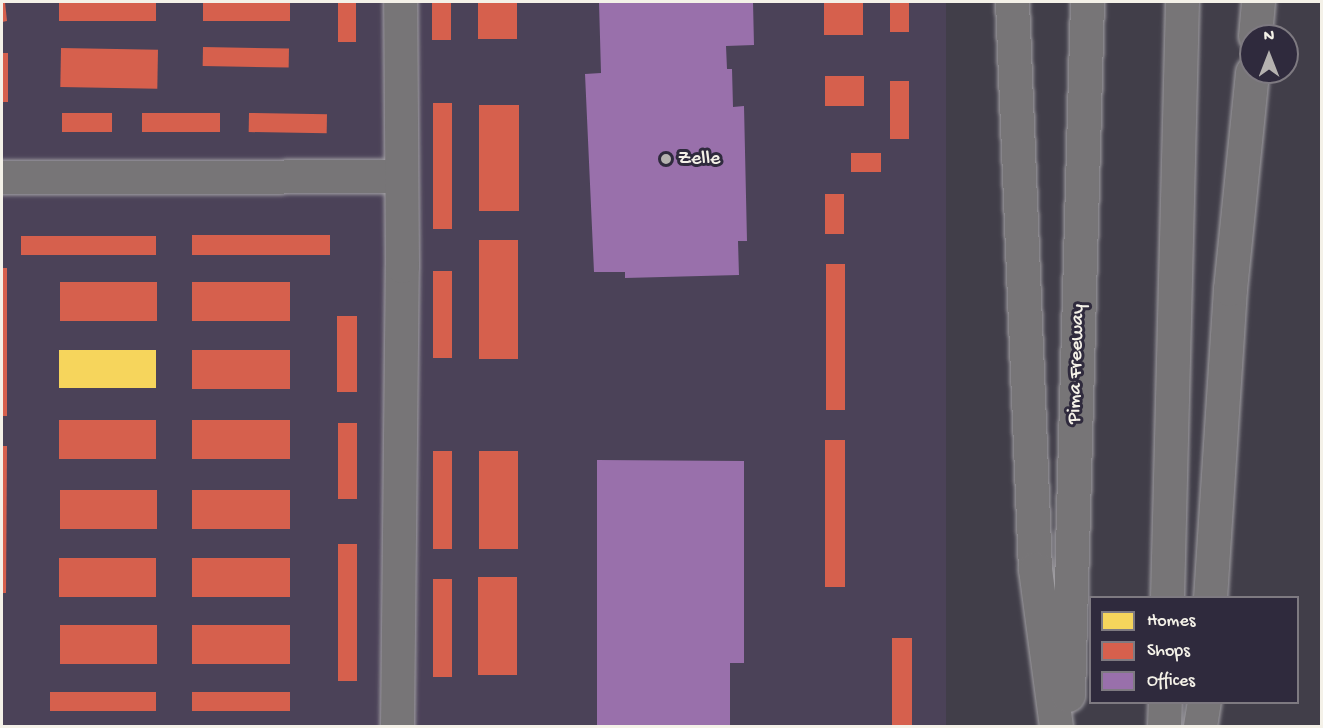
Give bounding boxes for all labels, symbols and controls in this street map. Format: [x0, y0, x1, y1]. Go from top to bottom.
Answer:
north arrow [1239, 24, 1299, 84]
text: N [1264, 28, 1274, 47]
place label: Zelle [678, 147, 720, 171]
marker: Zelle [659, 152, 673, 166]
street label: Pima Freeway [1063, 304, 1091, 424]
legend [1089, 596, 1299, 704]
text: Homes [1147, 611, 1195, 632]
text: Shops [1147, 641, 1190, 662]
text: Offices [1147, 671, 1195, 692]

